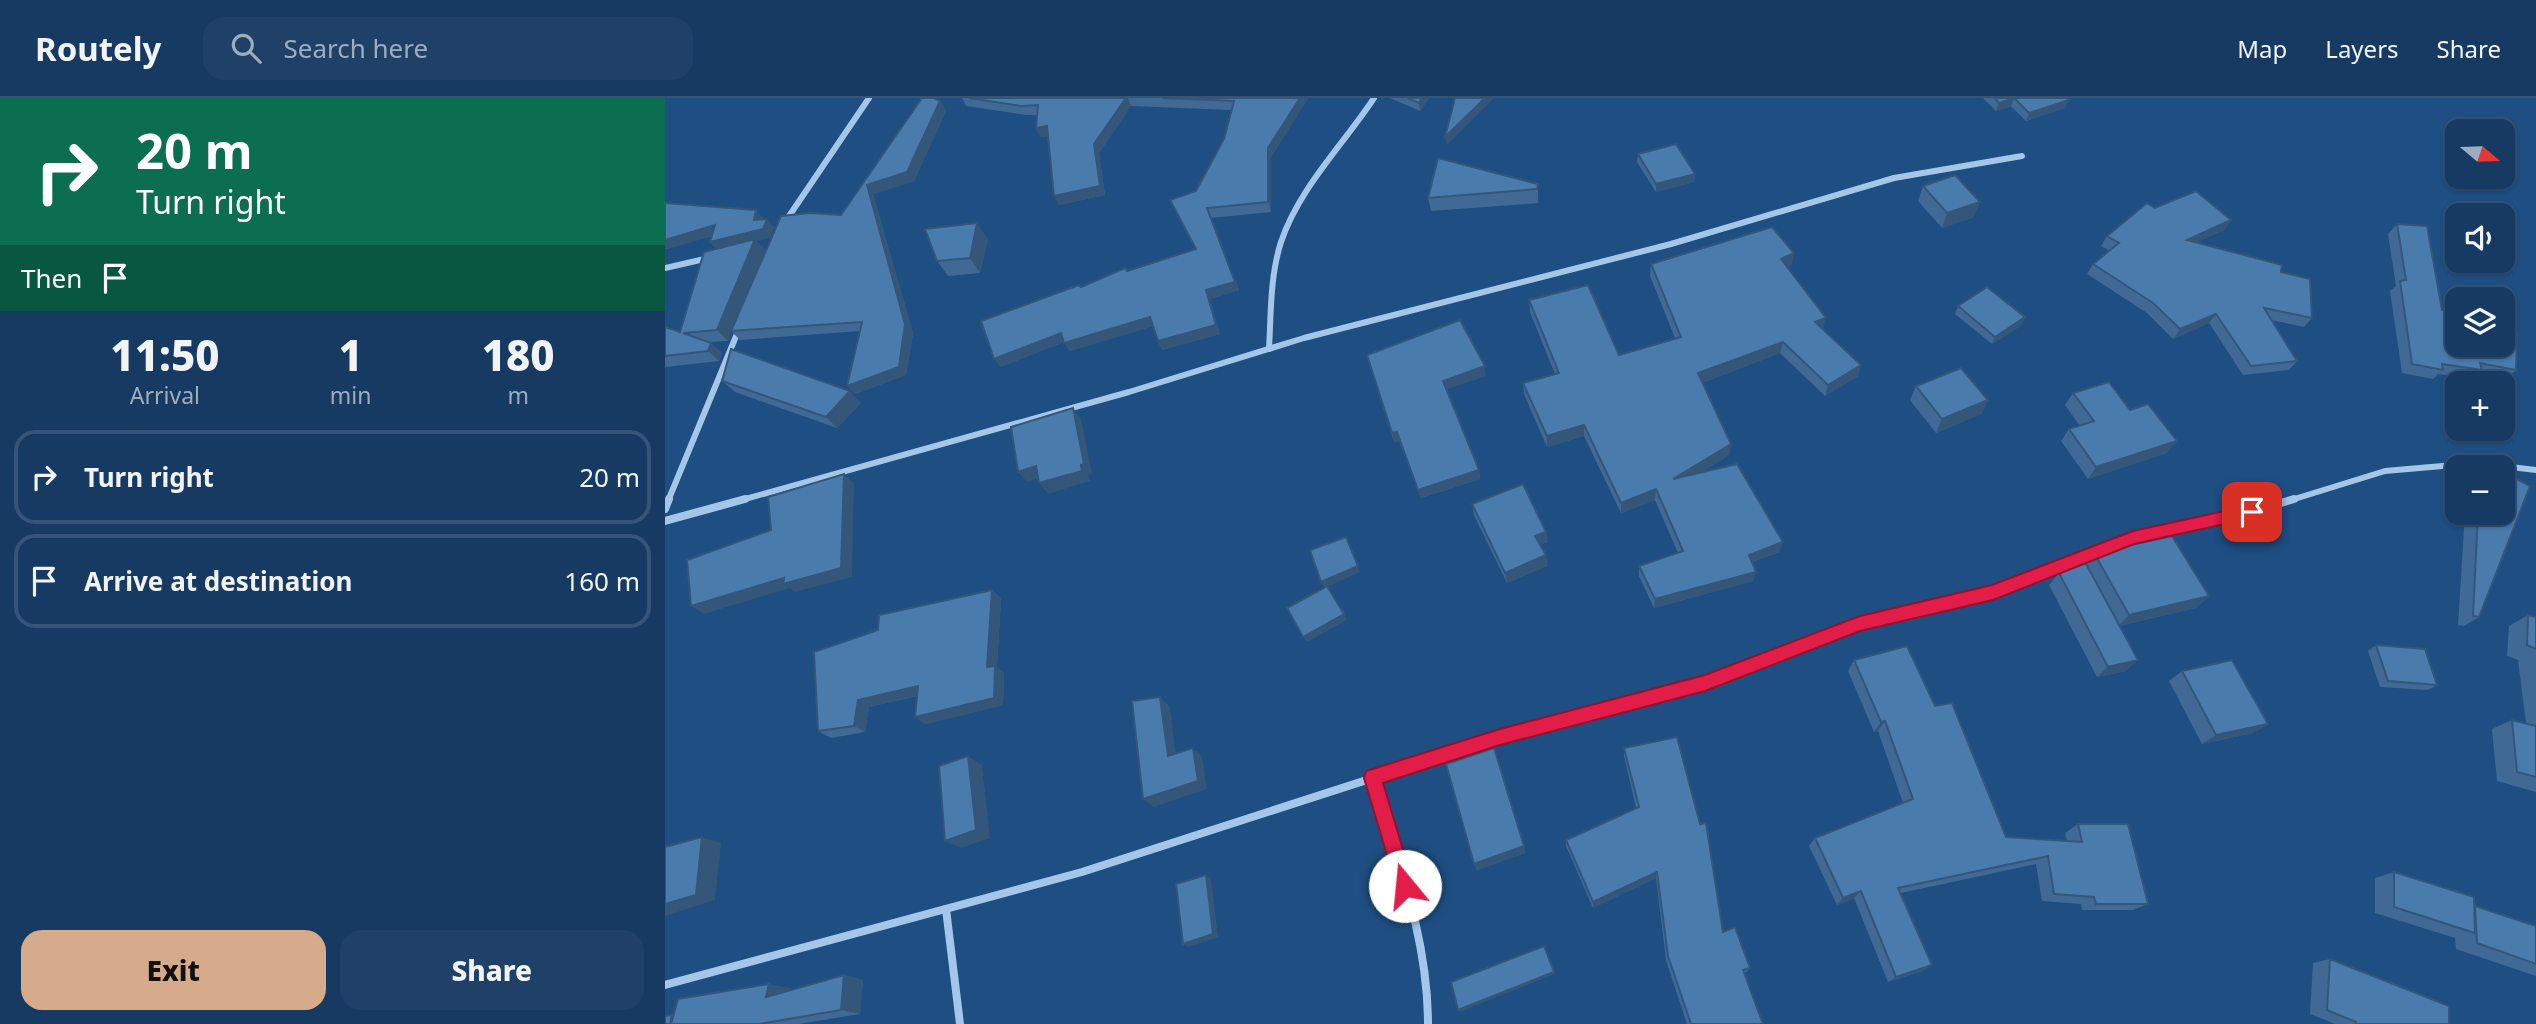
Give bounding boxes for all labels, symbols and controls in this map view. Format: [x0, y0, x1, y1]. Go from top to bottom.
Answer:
search box [203, 17, 693, 80]
text: Routely [35, 26, 161, 71]
icon: search [227, 29, 265, 67]
text: Search here [283, 30, 428, 66]
text: Map [2237, 32, 2287, 65]
text: Layers [2325, 32, 2399, 65]
text: Share [2437, 32, 2501, 65]
text: 20 m [136, 117, 253, 183]
north arrow [2445, 119, 2515, 189]
map controls [2445, 119, 2515, 525]
icon: right [21, 126, 112, 217]
text: Turn right [136, 180, 286, 223]
button: sound [2445, 203, 2515, 273]
icon: arrive [96, 259, 134, 297]
text: Then [21, 260, 82, 296]
button: layers [2445, 287, 2515, 357]
text: 11:50 [110, 326, 219, 383]
text: 1 [338, 326, 363, 383]
text: 180 [482, 326, 555, 383]
button: + [2445, 371, 2515, 441]
text: Arrival [130, 379, 200, 411]
text: min [330, 379, 371, 411]
text: m [507, 379, 529, 411]
button: − [2445, 455, 2515, 525]
icon: right [25, 458, 63, 496]
text: Turn right [84, 459, 214, 495]
text: 20 m [579, 459, 640, 495]
pin [2222, 482, 2282, 542]
icon: arrive [2233, 493, 2271, 531]
icon: arrive [25, 562, 63, 600]
text: Arrive at destination [84, 563, 353, 599]
text: 160 m [564, 563, 640, 599]
position arrow [1368, 849, 1442, 923]
button: Exit [21, 930, 326, 1010]
button: Share [340, 930, 644, 1010]

